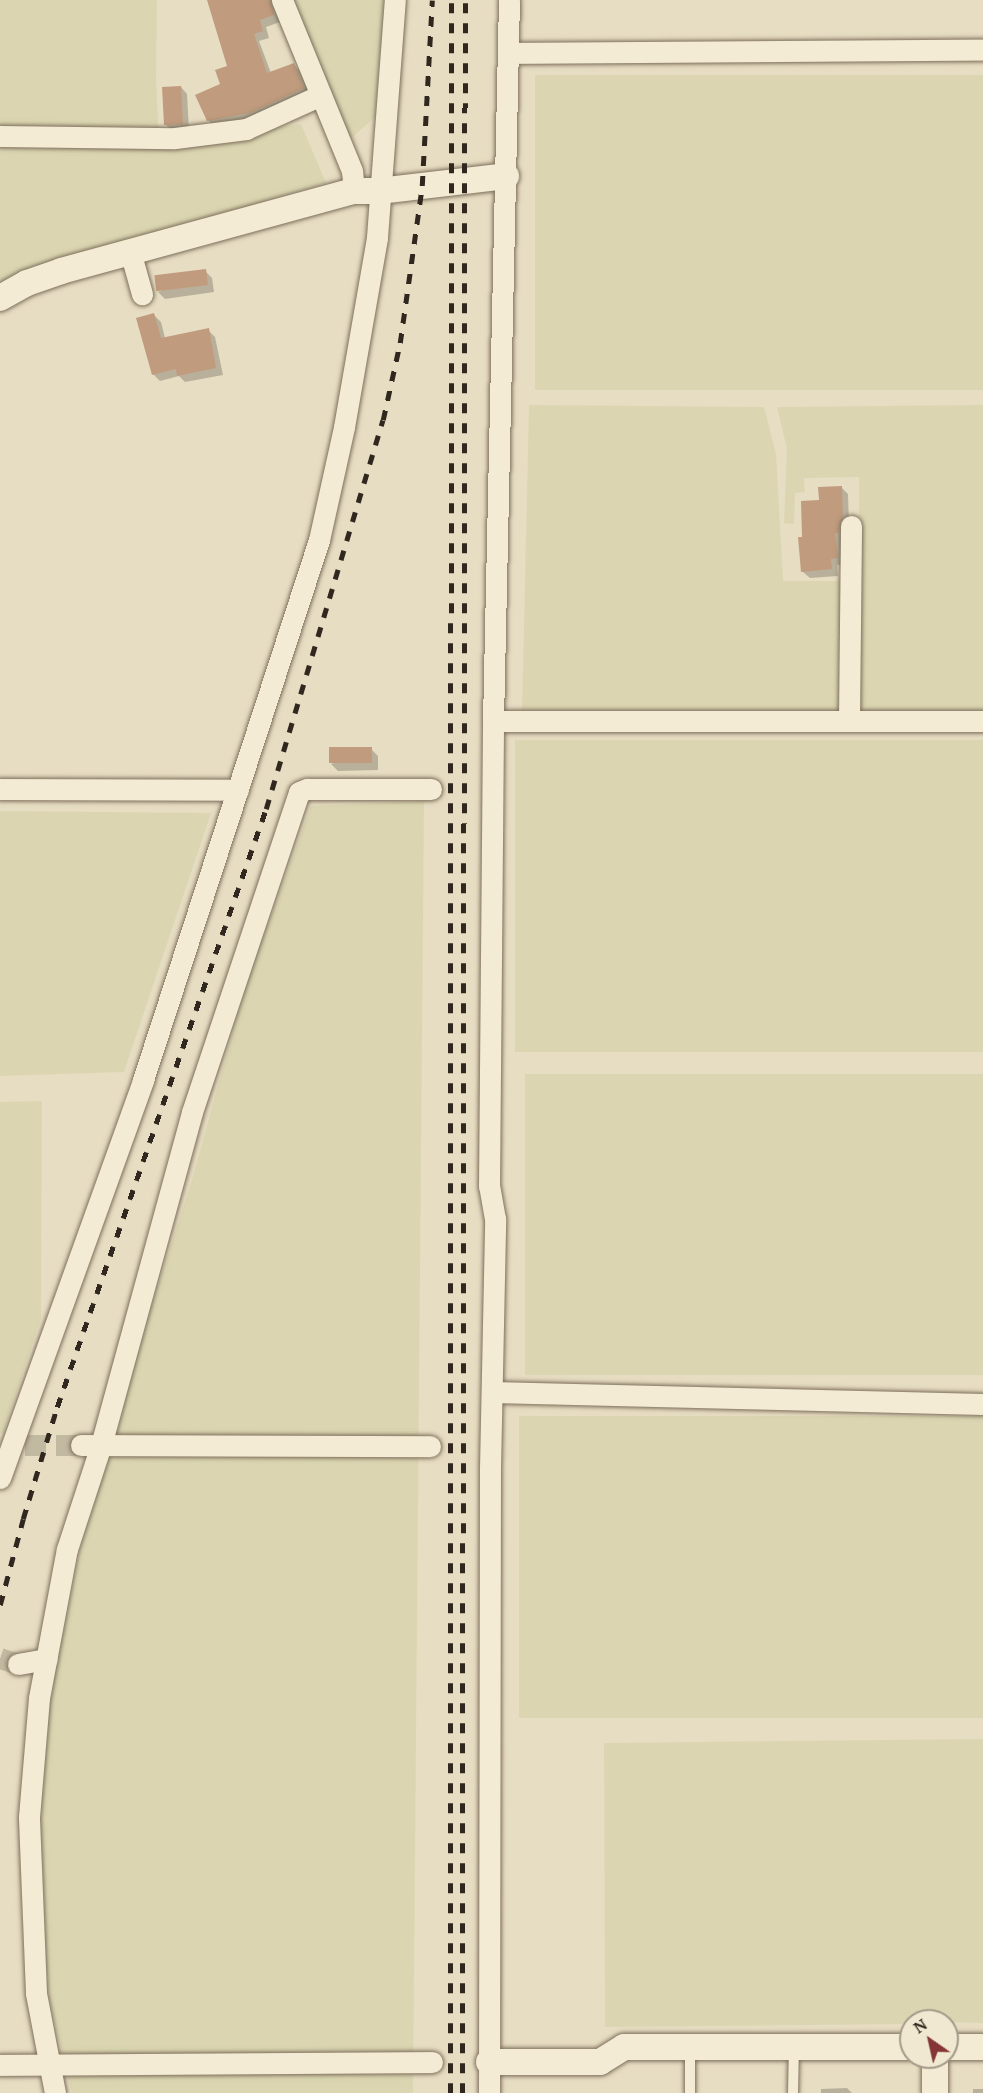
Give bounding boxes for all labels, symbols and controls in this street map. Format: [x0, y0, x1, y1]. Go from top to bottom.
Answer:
north arrow [899, 2009, 959, 2069]
text: N [909, 2013, 931, 2038]

